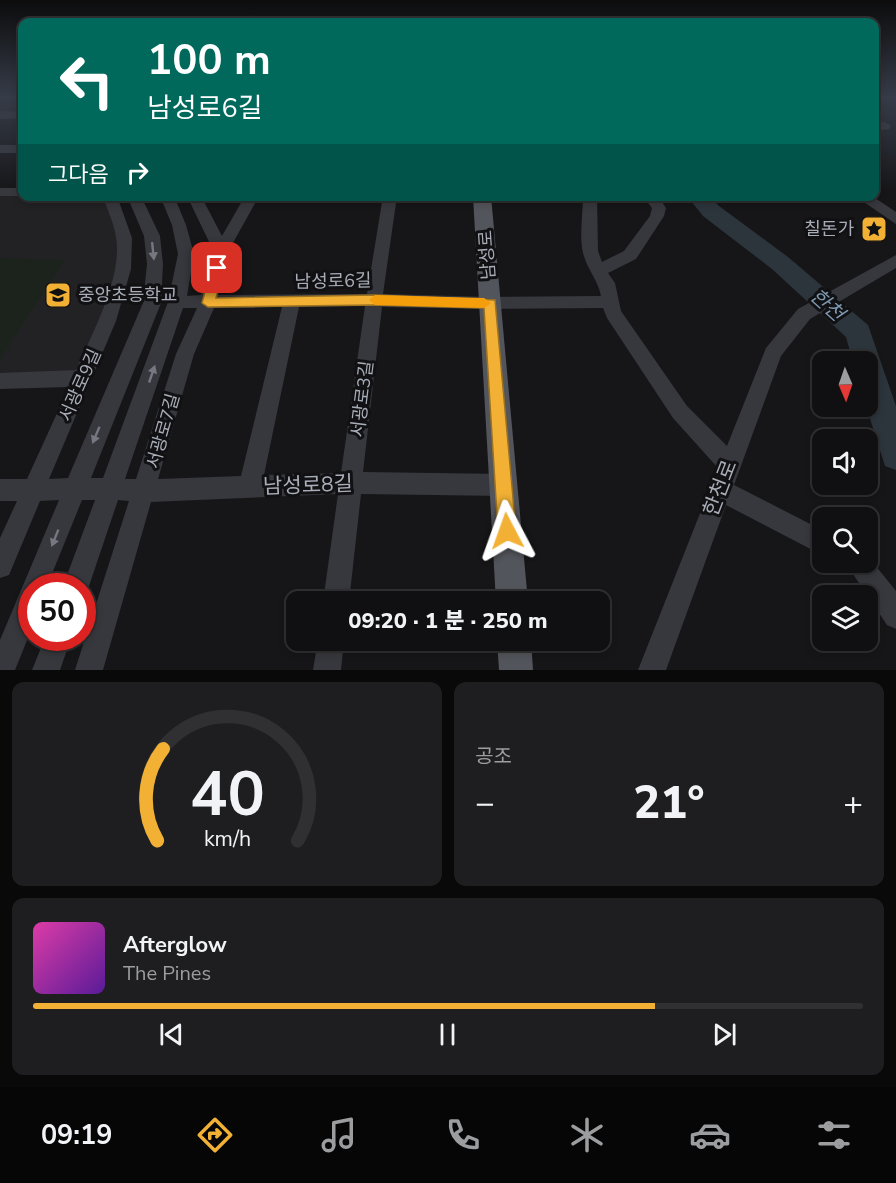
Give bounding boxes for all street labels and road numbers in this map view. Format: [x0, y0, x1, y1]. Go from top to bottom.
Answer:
street label: 남성로 [473, 229, 501, 281]
street label: 남성로6길 [294, 268, 372, 294]
street label: 서광로9길 [53, 345, 107, 425]
street label: 서광로3길 [345, 359, 379, 439]
street label: 서광로7길 [141, 391, 185, 471]
street label: 한천로 [697, 456, 743, 520]
street label: 남성로8길 [263, 469, 353, 501]

